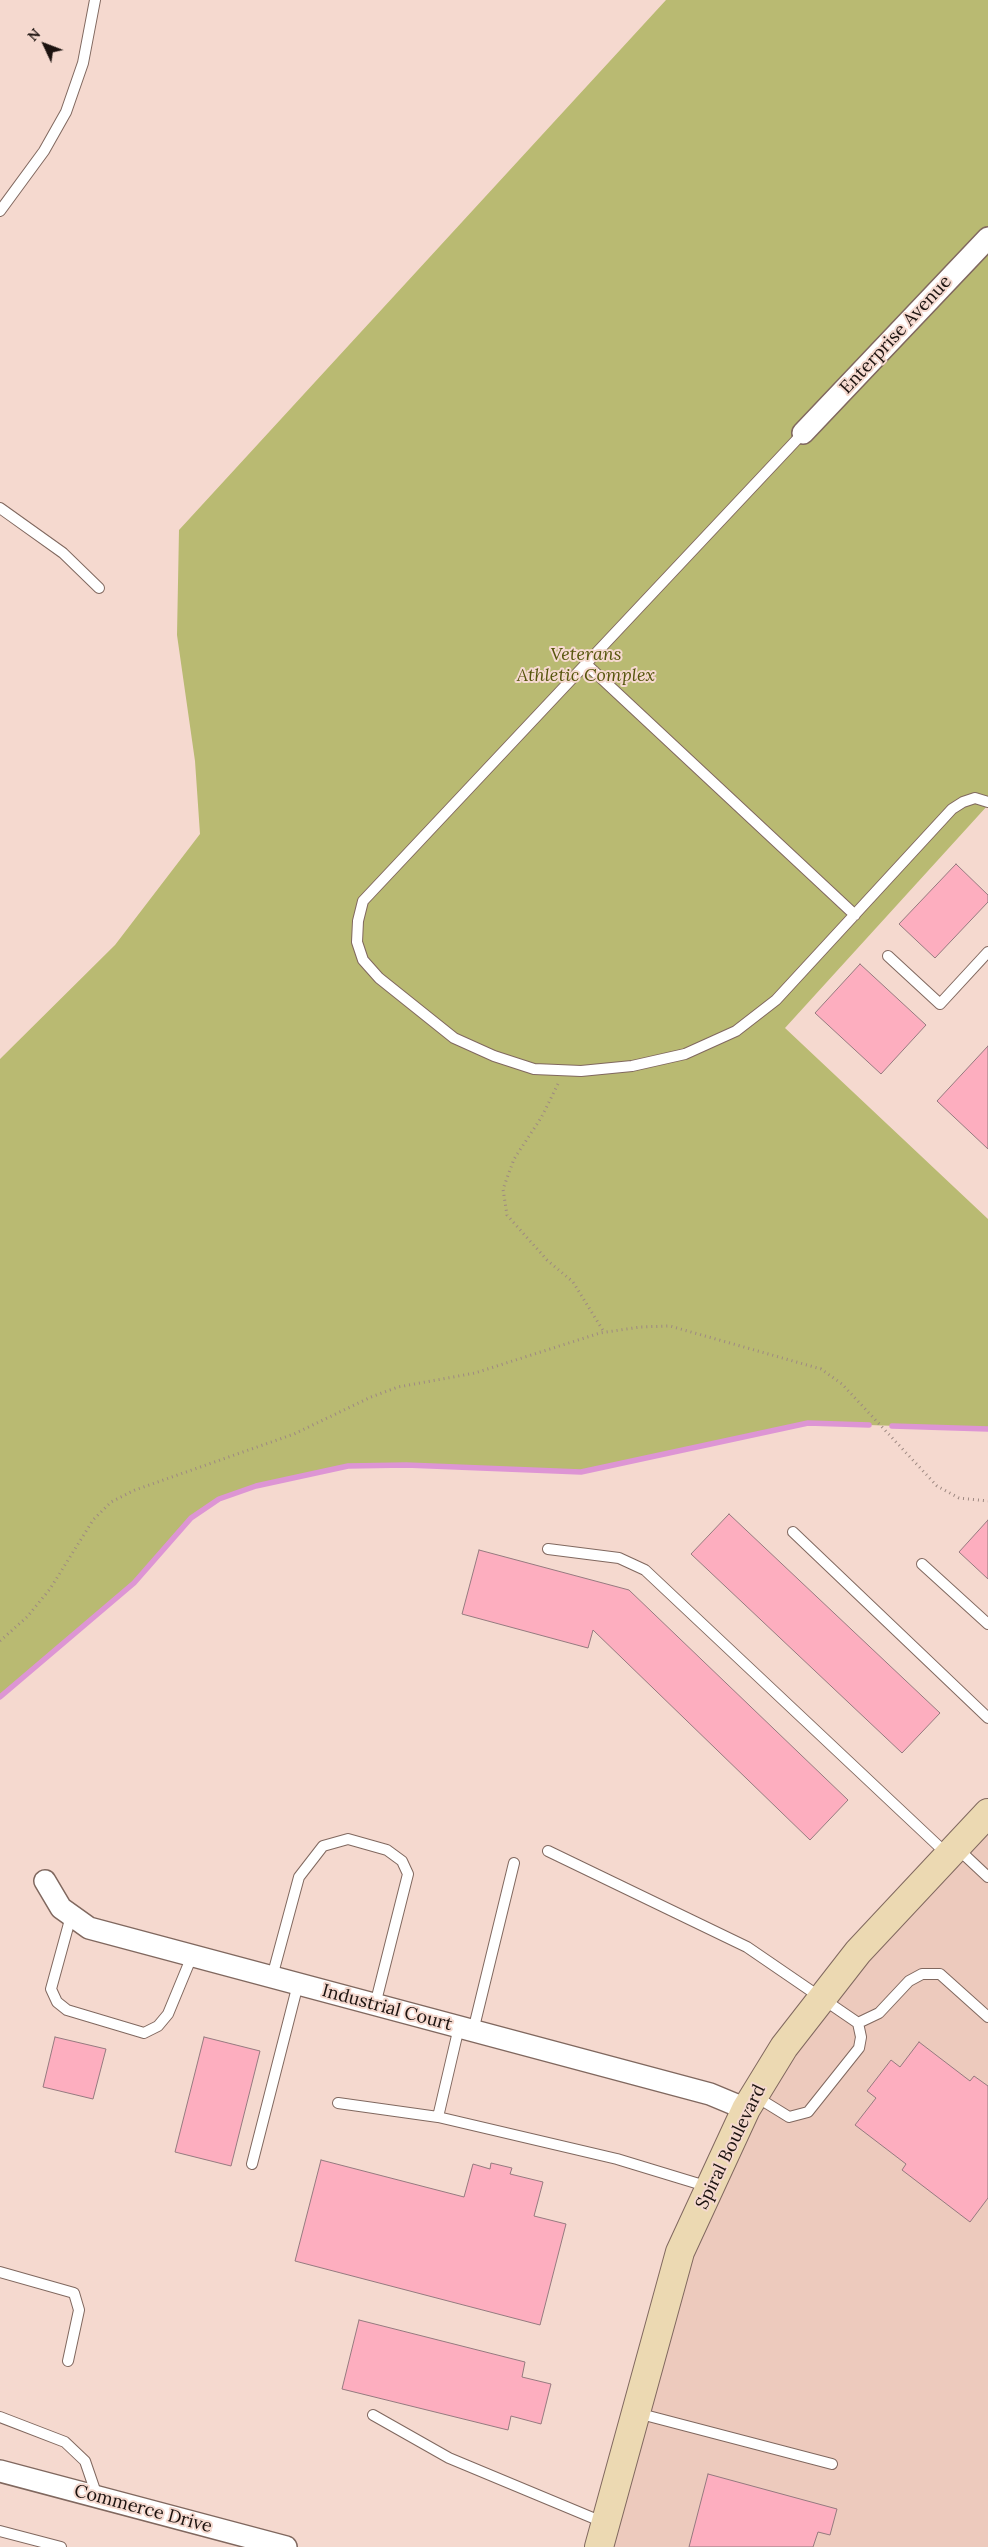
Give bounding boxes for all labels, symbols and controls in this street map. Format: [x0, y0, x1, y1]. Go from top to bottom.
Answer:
north arrow [20, 20, 70, 70]
text: N [24, 25, 44, 45]
street label: Enterprise Avenue [836, 271, 956, 399]
park label: Veterans Athletic Complex [517, 644, 655, 686]
street label: Industrial Court [319, 1980, 455, 2036]
street label: Spiral Boulevard [691, 2081, 771, 2213]
street label: Commerce Drive [72, 2480, 214, 2538]

